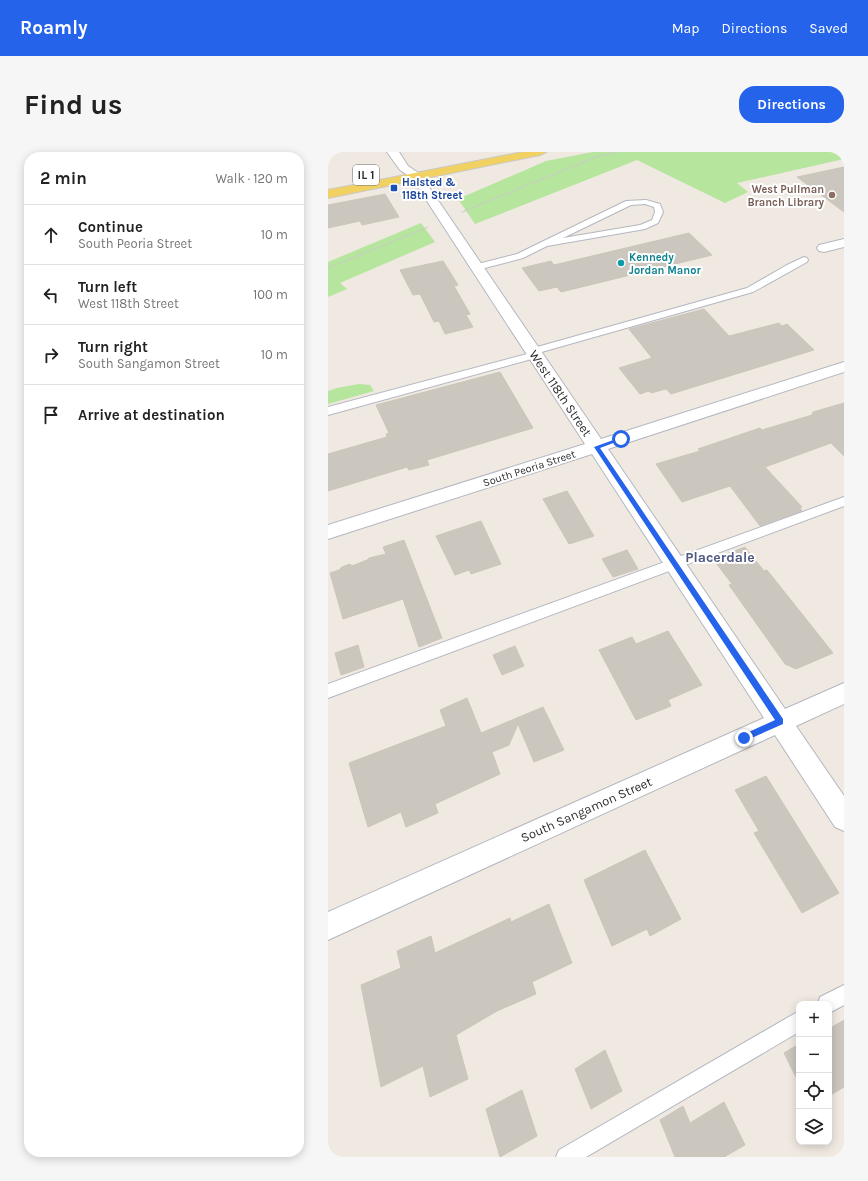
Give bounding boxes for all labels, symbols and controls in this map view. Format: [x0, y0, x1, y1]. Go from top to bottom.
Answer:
text: Roamly [20, 17, 87, 39]
text: Map [672, 20, 700, 37]
text: Directions [722, 20, 787, 37]
text: Saved [809, 20, 848, 37]
button: Directions [739, 86, 844, 123]
text: Find us [24, 88, 123, 121]
road number: IL 1 [353, 165, 379, 185]
text: 2 min [40, 168, 87, 188]
text: Walk · 120 m [215, 171, 288, 186]
place label: Halsted & 118th Street [402, 176, 463, 202]
marker: Halsted & 118th Street [389, 183, 399, 193]
place label: West Pullman Branch Library [747, 183, 824, 209]
marker: West Pullman Branch Library [827, 190, 837, 200]
text: Continue [78, 218, 143, 236]
icon: ahead [40, 224, 62, 246]
text: 10 m [261, 227, 288, 242]
text: South Peoria Street [78, 236, 192, 251]
place label: Kennedy Jordan Manor [629, 251, 701, 277]
marker: Kennedy Jordan Manor [616, 258, 626, 268]
text: Turn left [78, 278, 137, 296]
icon: left [40, 284, 62, 306]
text: 100 m [253, 287, 288, 302]
text: West 118th Street [78, 296, 179, 311]
text: Turn right [78, 338, 148, 356]
icon: right [40, 344, 62, 366]
text: 10 m [261, 347, 288, 362]
street label: West 118th Street [526, 347, 595, 439]
text: South Sangamon Street [78, 356, 220, 371]
icon: arrive [40, 404, 62, 426]
text: Arrive at destination [78, 406, 225, 424]
route start [612, 430, 630, 448]
street label: South Peoria Street [481, 447, 577, 490]
district label: Placerdale [685, 549, 755, 566]
route end [735, 729, 753, 747]
street label: South Sangamon Street [518, 774, 654, 845]
map controls [796, 1001, 832, 1145]
button: + [796, 1001, 832, 1037]
button: − [796, 1037, 832, 1073]
button: locate [796, 1073, 832, 1109]
button: layers [796, 1109, 832, 1145]

